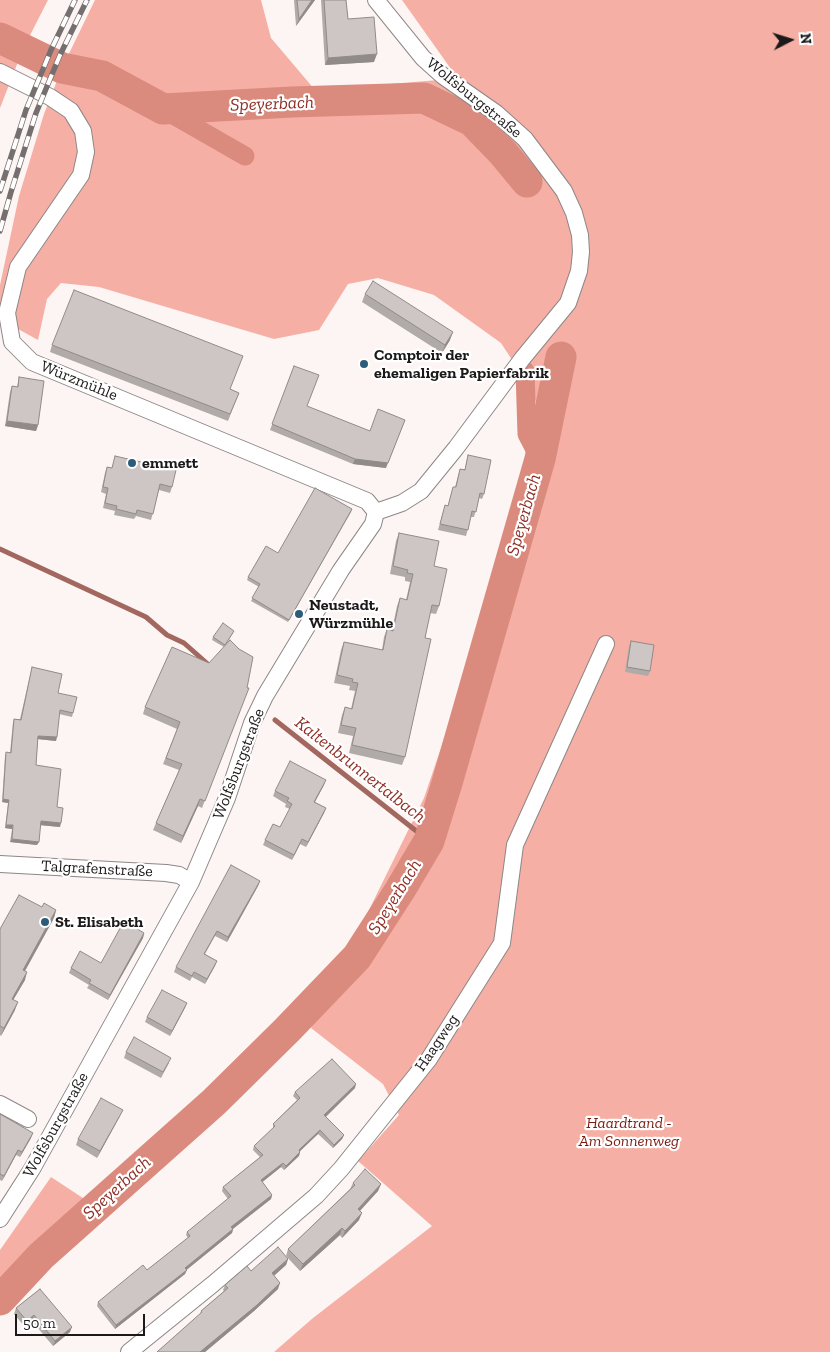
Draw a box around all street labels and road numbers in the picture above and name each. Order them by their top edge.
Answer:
street label: Wolfsburgstraße [422,54,526,142]
street label: Würzmühle [38,357,120,405]
street label: Wolfsburgstraße [209,706,269,822]
street label: Talgrafenstraße [41,856,153,882]
street label: Haagweg [411,1011,463,1075]
street label: Wolfsburgstraße [19,1069,93,1181]

